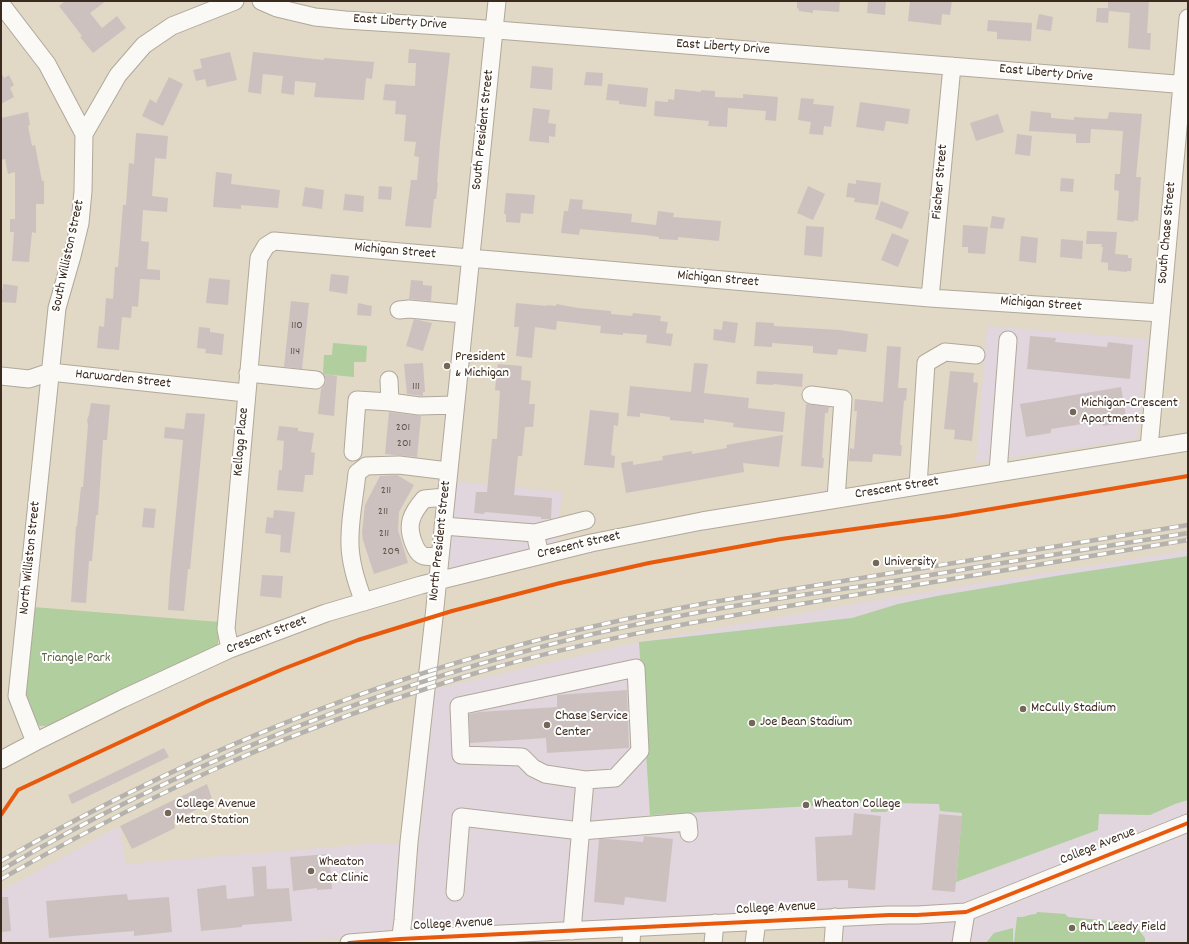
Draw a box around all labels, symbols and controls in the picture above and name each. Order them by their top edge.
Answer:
street label: East Liberty Drive [353,11,447,35]
street label: East Liberty Drive [676,36,770,60]
street label: East Liberty Drive [998,62,1094,86]
street label: South President Street [469,69,499,191]
street label: Fischer Street [929,144,953,220]
street label: South Chase Street [1155,181,1181,285]
street label: South Williston Street [49,198,89,314]
street label: Michigan Street [354,240,436,264]
street label: Michigan Street [677,268,759,292]
street label: Michigan Street [1000,294,1082,316]
house number: 110 [291,319,303,333]
house number: 114 [290,345,300,359]
place label: President & Michigan [455,350,509,382]
marker: President & Michigan [442,361,452,371]
street label: Harwarden Street [74,367,172,393]
house number: 111 [412,380,420,394]
place label: Michigan-Crescent Apartments [1081,396,1178,428]
street label: Kellogg Place [231,407,253,477]
marker: Michigan-Crescent Apartments [1068,407,1078,417]
house number: 201 [396,421,410,435]
house number: 201 [397,437,411,451]
street label: Crescent Street [854,474,940,504]
street label: North President Street [426,480,456,602]
house number: 211 [381,484,391,498]
street label: North Williston Street [17,500,45,616]
house number: 211 [378,505,388,519]
house number: 211 [379,527,389,541]
street label: Crescent Street [536,528,622,564]
house number: 209 [382,545,400,559]
place label: University [884,555,936,571]
marker: University [871,558,881,568]
street label: Crescent Street [224,613,310,659]
park label: Triangle Park [41,651,111,667]
place label: McCully Stadium [1031,701,1116,717]
marker: McCully Stadium [1018,704,1028,714]
place label: Chase Service Center [555,709,628,742]
place label: Joe Bean Stadium [760,715,852,731]
marker: Joe Bean Stadium [747,718,757,728]
marker: Chase Service Center [542,720,552,730]
place label: College Avenue Metra Station [176,797,256,830]
place label: Wheaton College [814,797,901,813]
marker: Wheaton College [801,800,811,810]
marker: College Avenue Metra Station [163,808,173,818]
street label: College Avenue [1058,824,1138,870]
place label: Wheaton Cat Clinic [319,855,368,888]
marker: Wheaton Cat Clinic [306,866,316,876]
street label: College Avenue [736,899,816,919]
street label: College Avenue [413,915,493,935]
place label: Ruth Leedy Field [1080,920,1166,936]
marker: Ruth Leedy Field [1067,923,1077,933]

